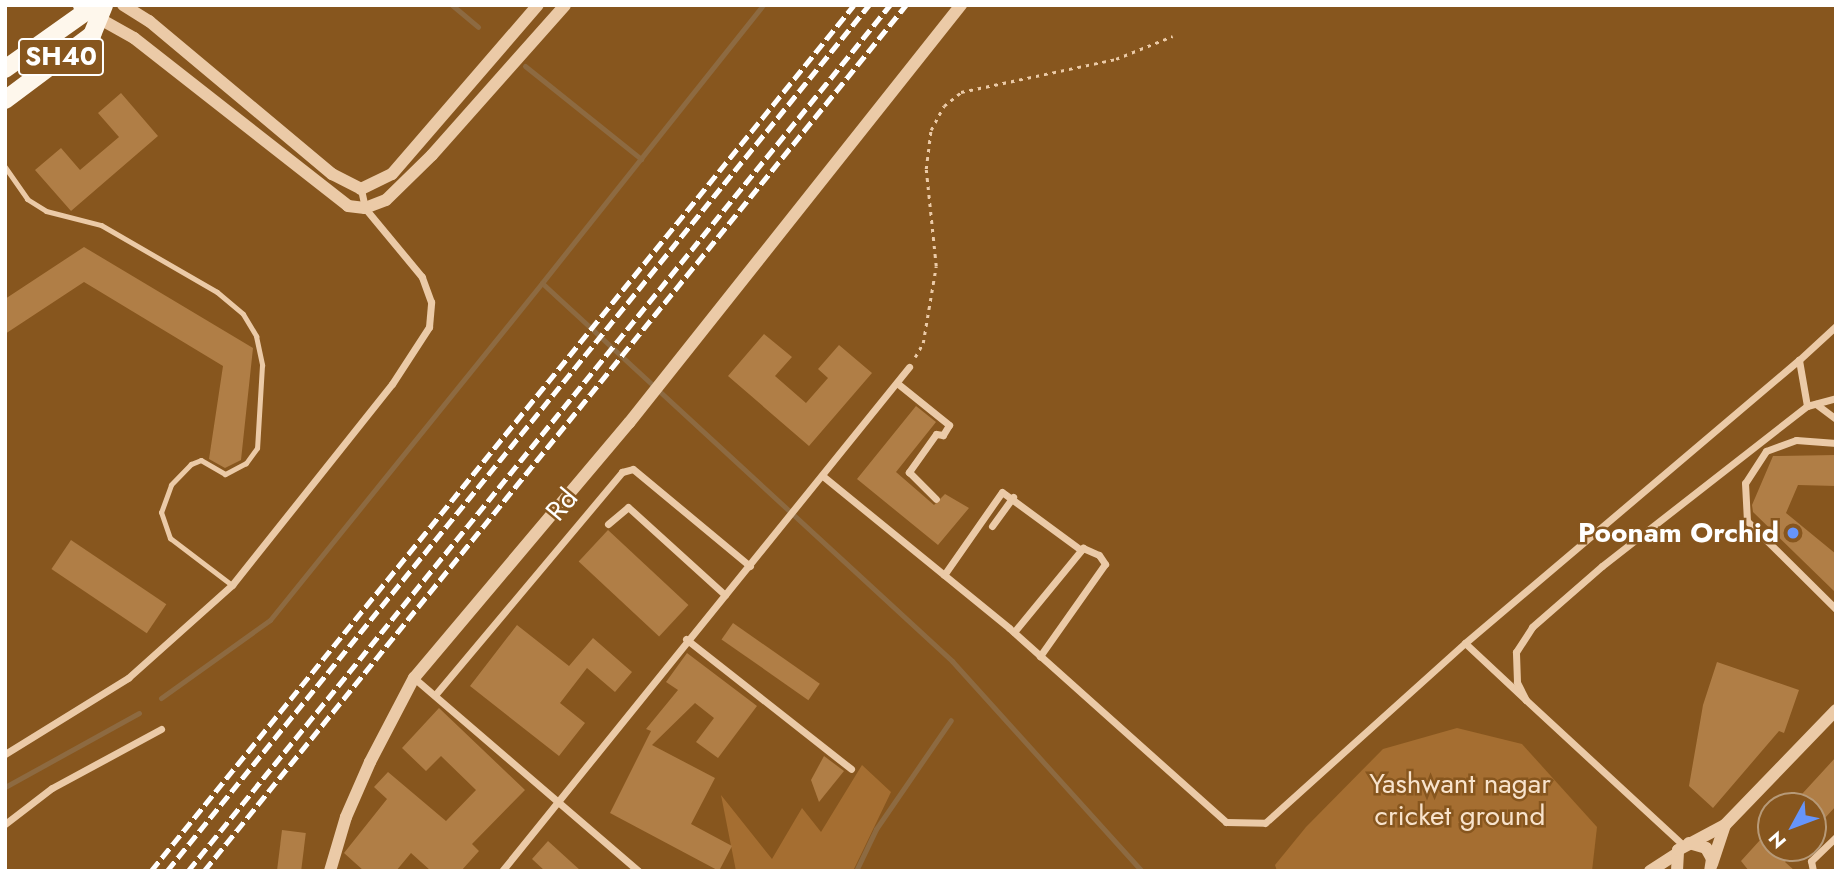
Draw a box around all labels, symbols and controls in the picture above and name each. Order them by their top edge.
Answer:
road number: SH40 [17,34,105,80]
street label: Rd [539,482,585,528]
place label: Poonam Orchid [1578,516,1779,550]
marker: Poonam Orchid [1785,525,1801,541]
park label: Yashwant nagar cricket ground [1369,767,1551,833]
north arrow [1757,792,1827,862]
text: N [1762,825,1792,854]

